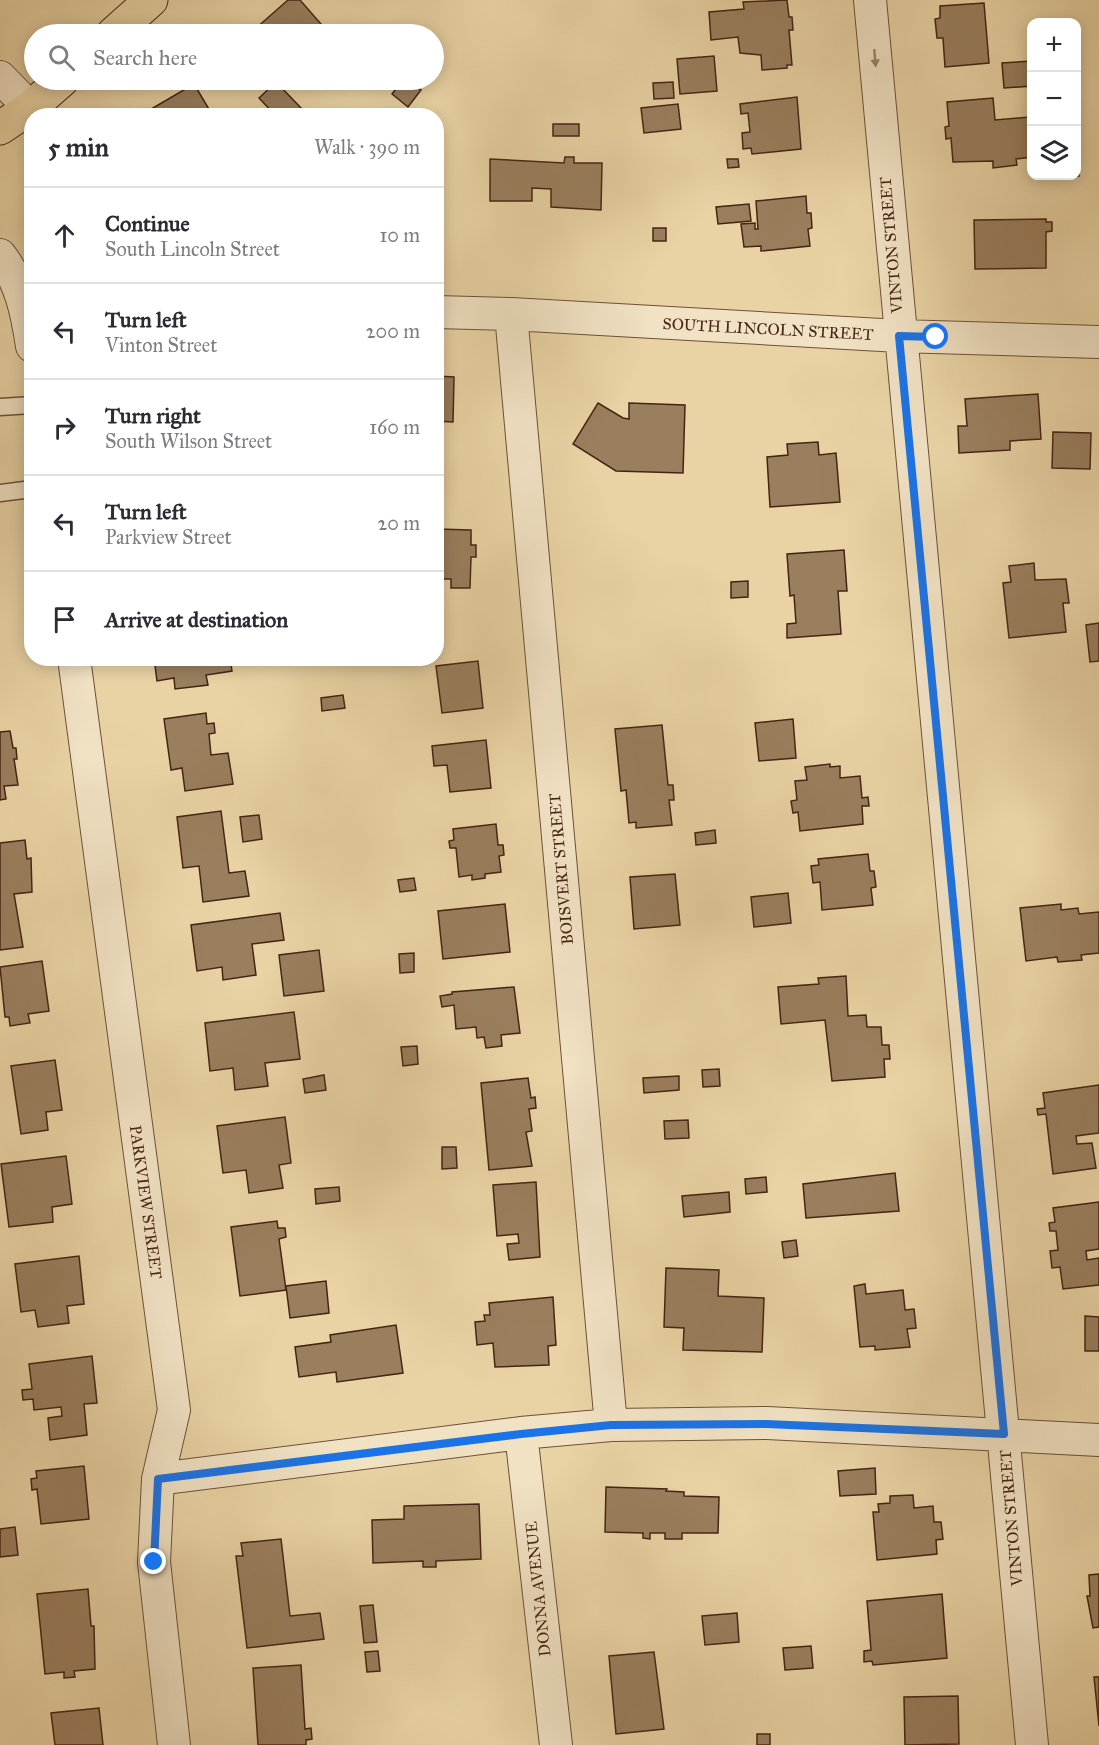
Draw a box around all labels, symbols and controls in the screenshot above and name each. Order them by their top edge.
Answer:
map controls [1027,18,1081,180]
button: + [1027,18,1081,72]
search box [24,24,444,90]
icon: search [45,41,78,74]
text: Search here [93,44,197,71]
one-way arrow [870,49,880,68]
button: − [1027,72,1081,126]
button: layers [1027,126,1081,180]
text: 5 min [48,131,109,163]
text: Walk · 390 m [314,135,420,159]
street label: VINTON STREET [876,176,907,315]
text: Continue [105,210,190,237]
icon: ahead [48,219,81,252]
text: 10 m [379,223,420,247]
text: South Lincoln Street [105,237,280,261]
text: Turn left [105,306,187,333]
street label: SOUTH LINCOLN STREET [662,314,874,344]
icon: left [48,315,81,348]
text: 200 m [366,319,420,343]
route start [922,323,948,349]
text: Vinton Street [105,333,217,357]
text: Turn right [105,402,201,429]
icon: right [48,411,81,444]
text: 160 m [369,415,420,439]
text: South Wilson Street [105,429,272,453]
text: Turn left [105,498,187,525]
icon: left [48,507,81,540]
text: 20 m [377,511,420,535]
text: Parkview Street [105,525,232,549]
icon: arrive [48,603,81,636]
text: Arrive at destination [105,606,288,633]
street label: BOISVERT STREET [545,792,577,946]
street label: PARKVIEW STREET [126,1124,166,1280]
street label: VINTON STREET [996,1449,1027,1588]
street label: DONNA AVENUE [521,1521,555,1657]
route end [140,1548,166,1574]

